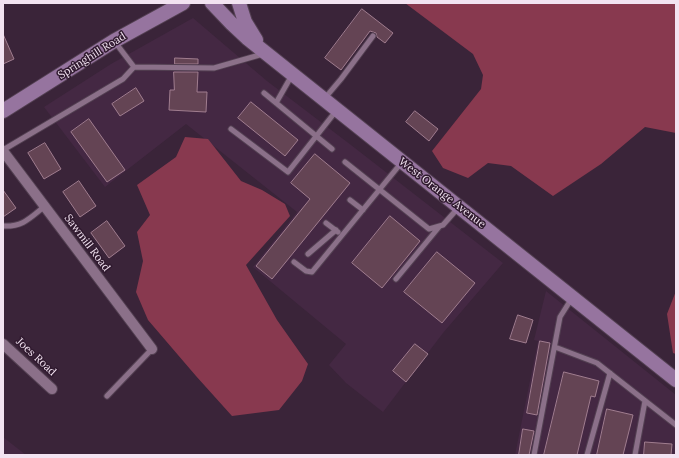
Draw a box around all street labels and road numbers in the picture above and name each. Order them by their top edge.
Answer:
street label: Springhill Road [56,30,128,82]
street label: West Orange Avenue [396,155,488,231]
street label: Sawmill Road [61,212,113,274]
street label: Joes Road [13,335,59,379]

